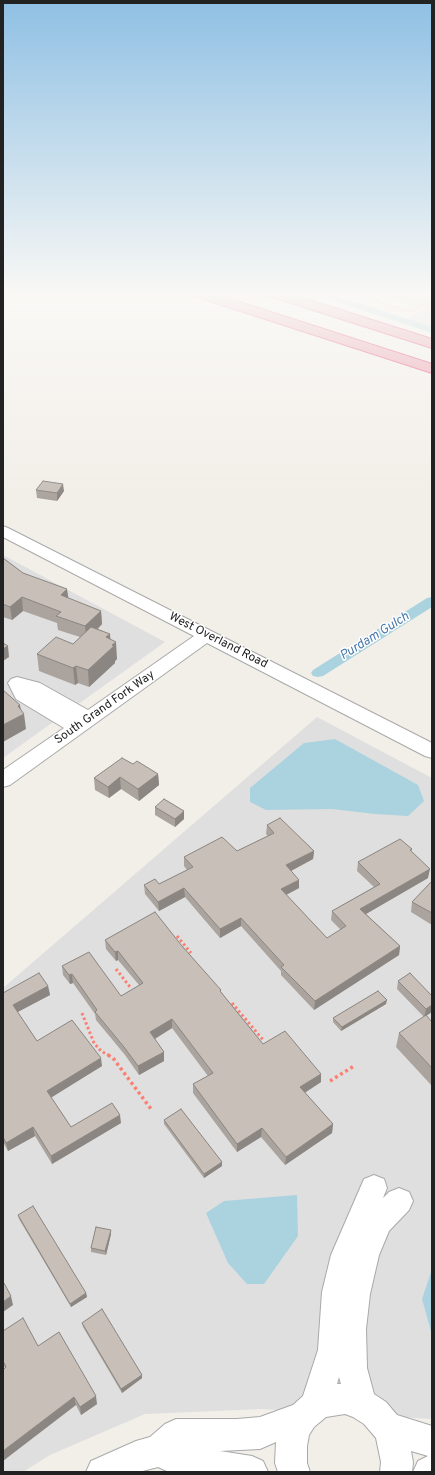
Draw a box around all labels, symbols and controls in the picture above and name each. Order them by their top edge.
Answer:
water label: Purdam Gulch [337,609,413,665]
street label: West Overland Road [166,610,270,672]
street label: South Grand Fork Way [52,668,158,748]

